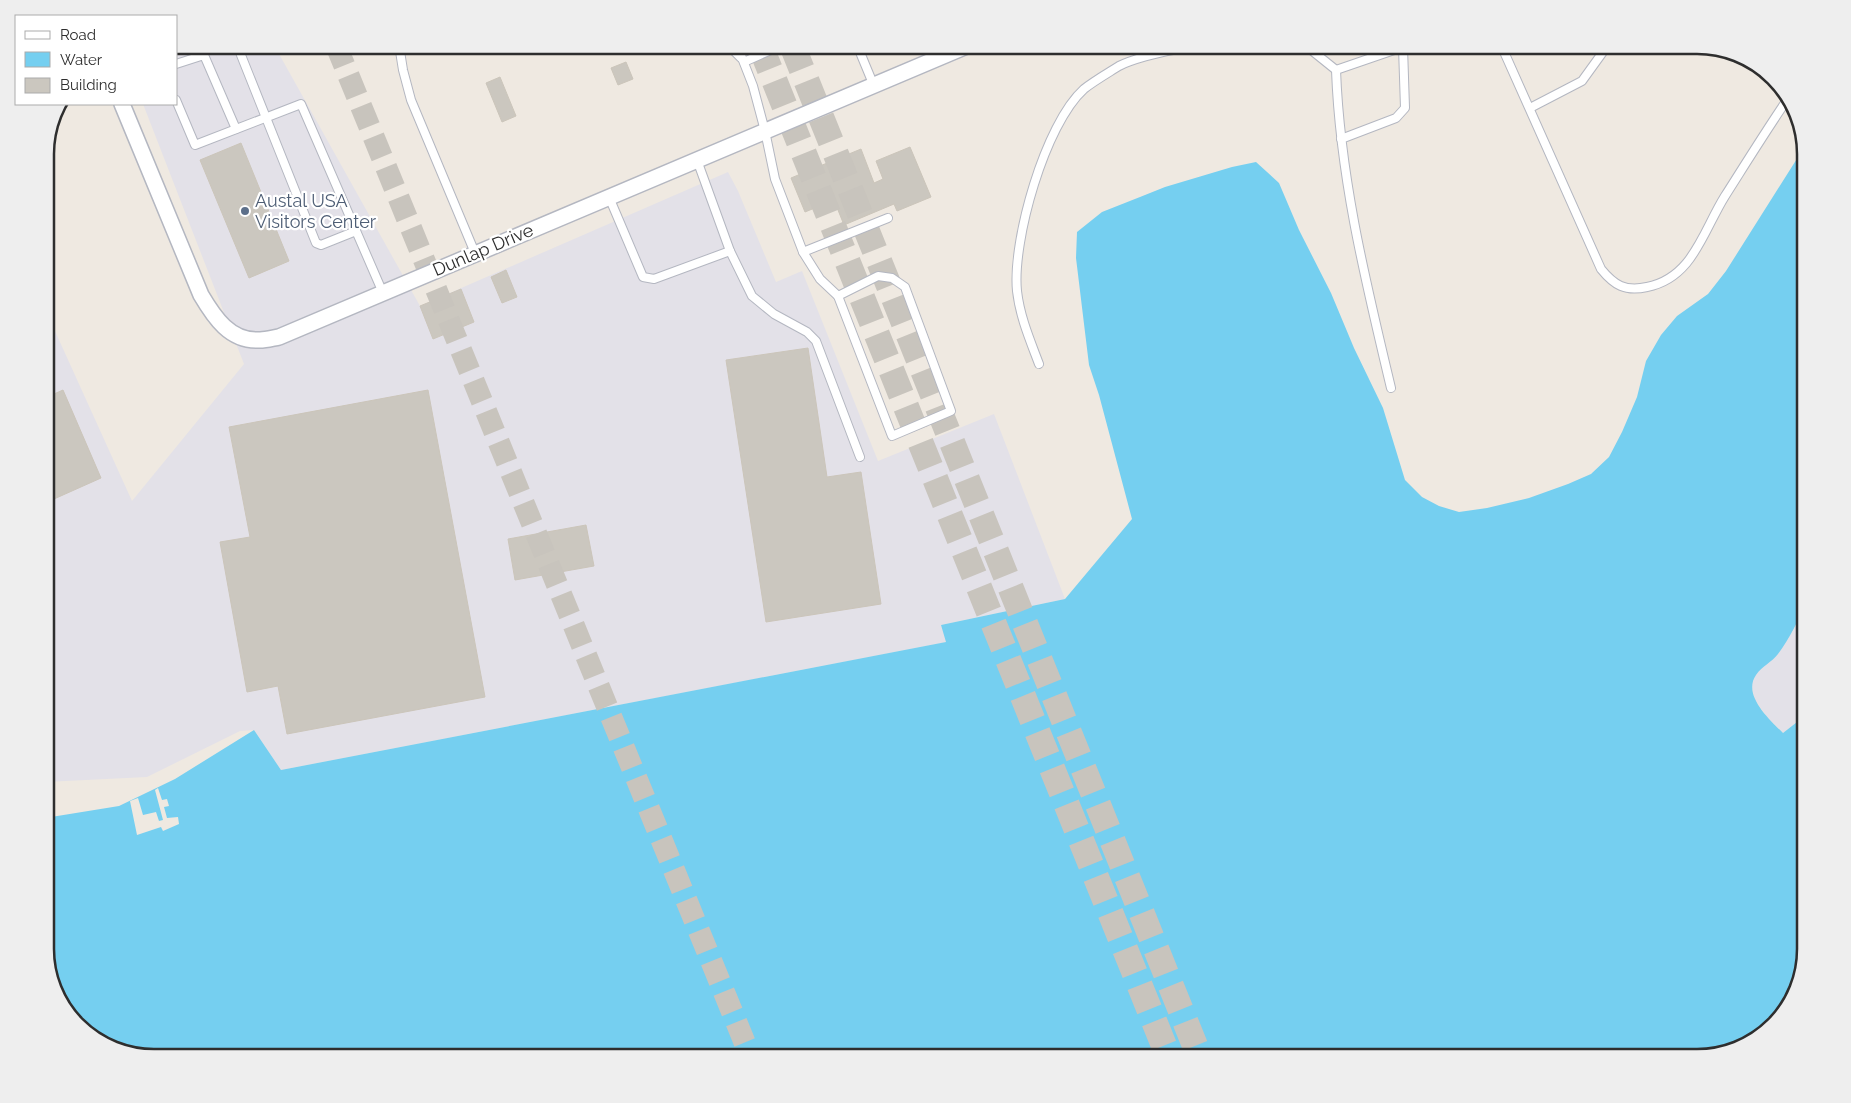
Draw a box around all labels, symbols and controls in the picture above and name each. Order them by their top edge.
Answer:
legend [15,15,178,105]
text: Road [60,26,96,44]
text: Water [60,51,103,69]
text: Building [60,76,117,94]
place label: Austal USA Visitors Center [255,190,377,232]
marker: Austal USA Visitors Center [239,205,251,217]
street label: Dunlap Drive [429,219,537,280]

